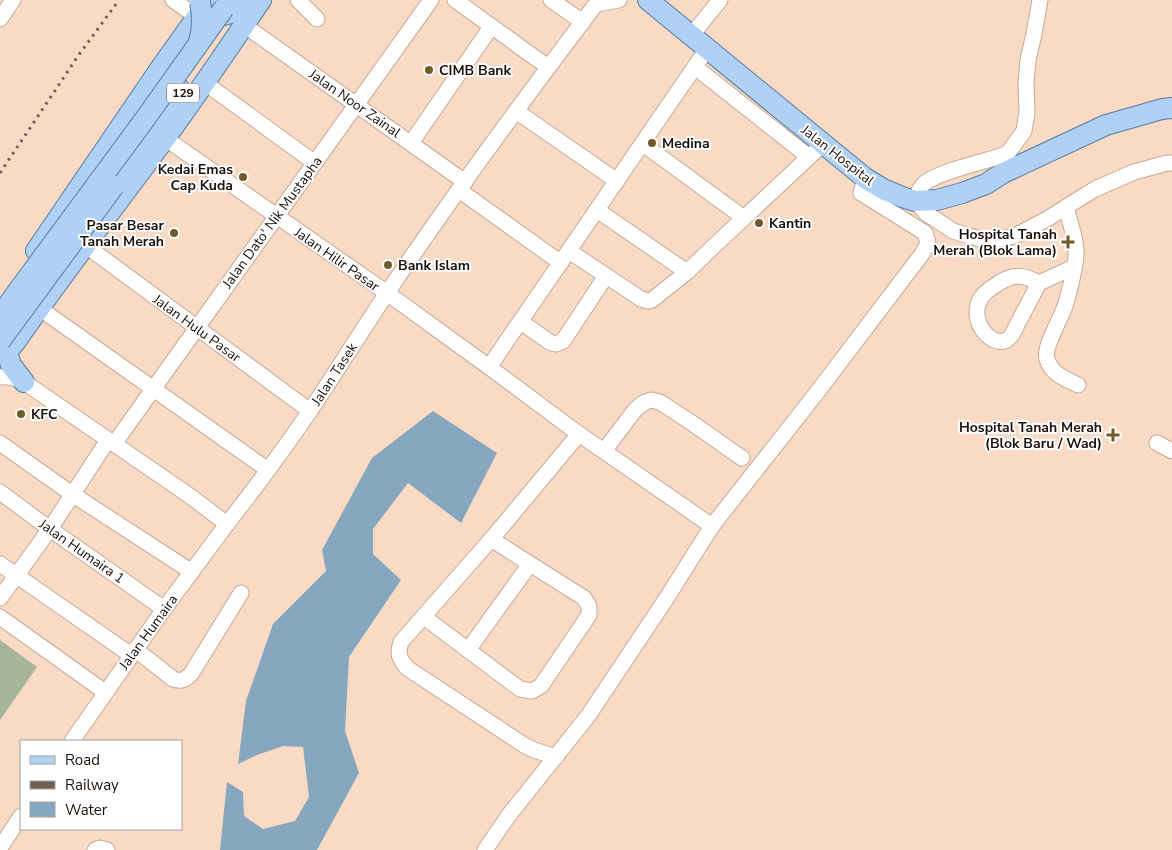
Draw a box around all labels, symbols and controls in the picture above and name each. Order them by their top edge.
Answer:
place label: CIMB Bank [439,61,511,80]
street label: Jalan Noor Zainal [304,64,405,143]
marker: CIMB Bank [423,64,435,76]
road number: 129 [167,84,199,102]
street label: Jalan Hospital [796,120,879,191]
place label: Medina [662,134,710,153]
marker: Medina [646,137,658,149]
street label: Jalan Dato' Nik Mustapha [217,153,327,293]
place label: Kedai Emas Cap Kuda [158,160,233,195]
marker: Kedai Emas Cap Kuda [237,171,249,183]
place label: Kantin [769,214,811,233]
place label: Pasar Besar Tanah Merah [80,216,165,251]
marker: Kantin [753,217,765,229]
street label: Jalan Hilir Pasar [289,222,383,296]
place label: Hospital Tanah Merah (Blok Lama) [933,225,1057,260]
marker: Pasar Besar Tanah Merah [168,227,180,239]
marker: Hospital Tanah Merah (Blok Lama) [1061,235,1075,249]
place label: Bank Islam [398,256,470,275]
marker: Bank Islam [382,259,394,271]
street label: Jalan Hulu Pasar [148,289,244,367]
street label: Jalan Tasek [307,338,362,410]
place label: KFC [31,405,58,424]
marker: KFC [15,408,27,420]
place label: Hospital Tanah Merah (Blok Baru / Wad) [959,418,1102,453]
marker: Hospital Tanah Merah (Blok Baru / Wad) [1106,428,1120,442]
street label: Jalan Humaira 1 [34,514,128,588]
street label: Jalan Humaira [114,591,182,675]
legend [20,740,182,830]
text: Road [65,750,100,770]
text: Railway [65,775,119,795]
text: Water [65,800,108,820]

